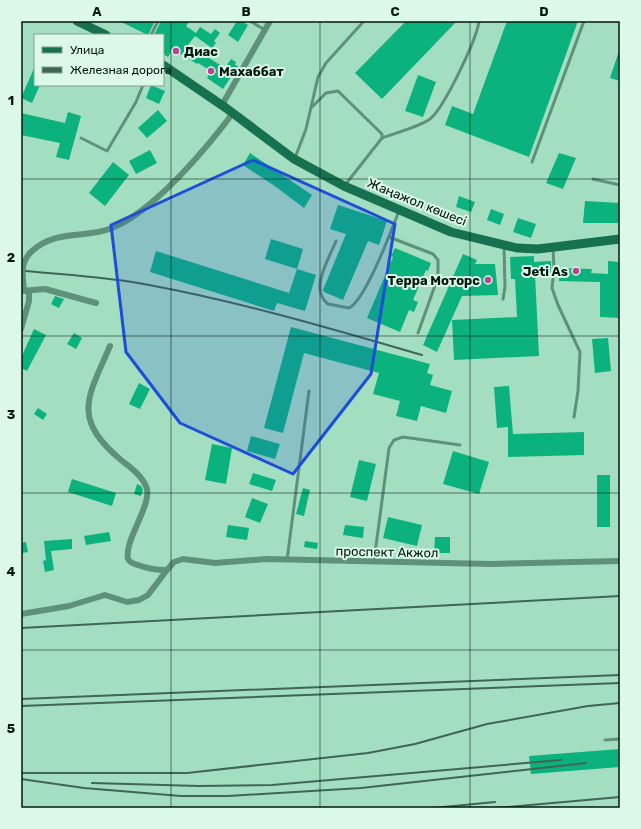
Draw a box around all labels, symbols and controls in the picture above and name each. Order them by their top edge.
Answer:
text: A [92,4,102,19]
text: B [241,4,251,19]
text: C [390,4,400,19]
text: D [539,4,549,19]
legend [34,34,164,86]
text: Улица [70,43,104,57]
place label: Диас [184,44,218,59]
marker: Диас [171,46,181,56]
text: Железная дорога [70,63,172,77]
place label: Махаббат [219,64,284,79]
marker: Махаббат [206,66,216,76]
text: 1 [8,93,14,108]
street label: Жаңажол көшесі [365,175,469,229]
text: 2 [7,250,15,265]
place label: Jeti As [523,264,568,279]
marker: Jeti As [571,266,581,276]
place label: Терра Моторс [388,273,480,288]
marker: Терра Моторс [483,275,493,285]
text: 3 [7,407,16,422]
street label: проспект Акжол [335,544,439,560]
text: 4 [7,564,16,579]
text: 5 [7,721,15,736]

